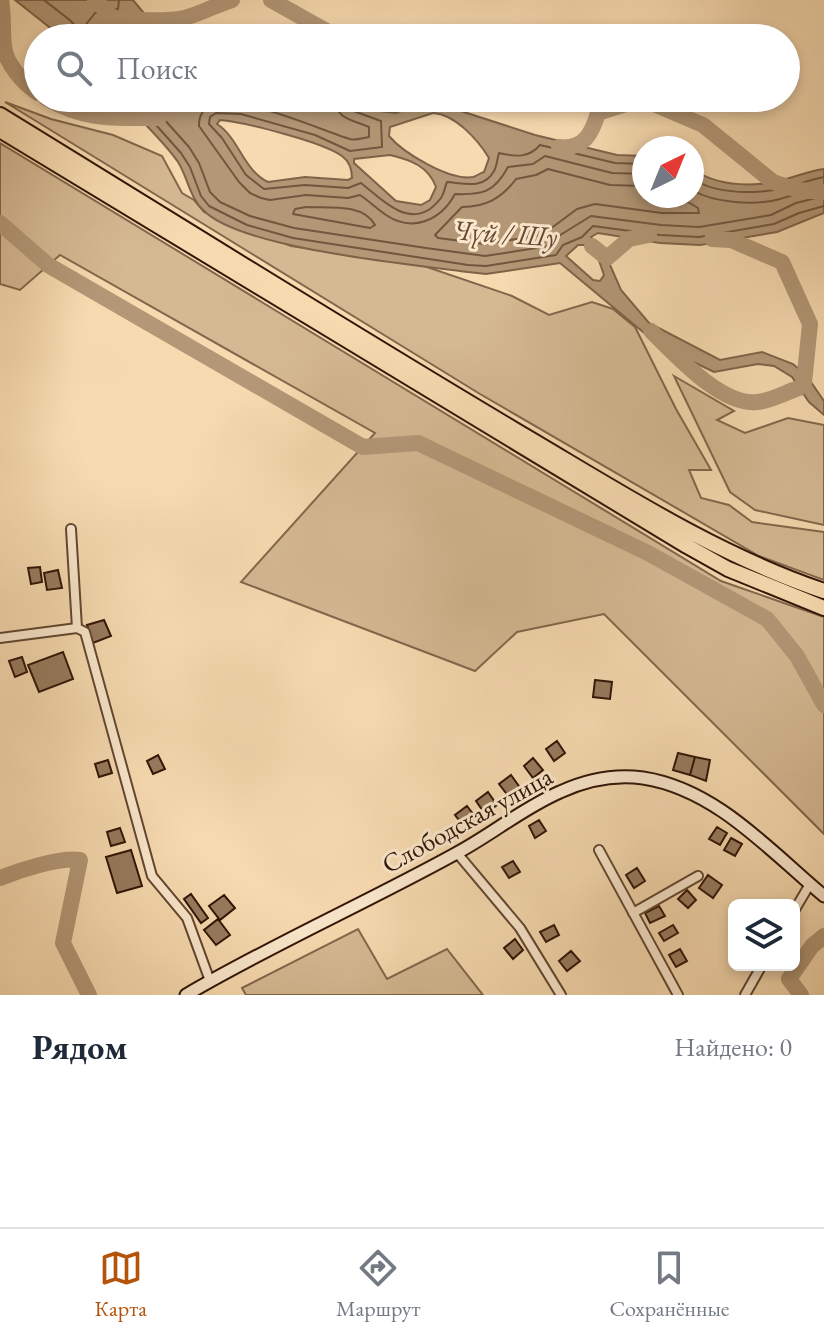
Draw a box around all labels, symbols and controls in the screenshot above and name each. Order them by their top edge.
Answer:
search box [24,24,800,112]
icon: search [52,46,96,90]
text: Поиск [116,49,198,88]
north arrow [632,136,704,208]
water label: Чүй / Шу [451,211,559,255]
street label: Слободская улица [376,759,559,881]
map controls [728,899,800,971]
button: layers [728,899,800,971]
text: Рядом [32,1025,127,1069]
text: Найдено: 0 [674,1030,792,1064]
tab: Карта [95,1246,147,1323]
tab: Маршрут [336,1246,420,1323]
tab: Сохранённые [609,1246,729,1323]

